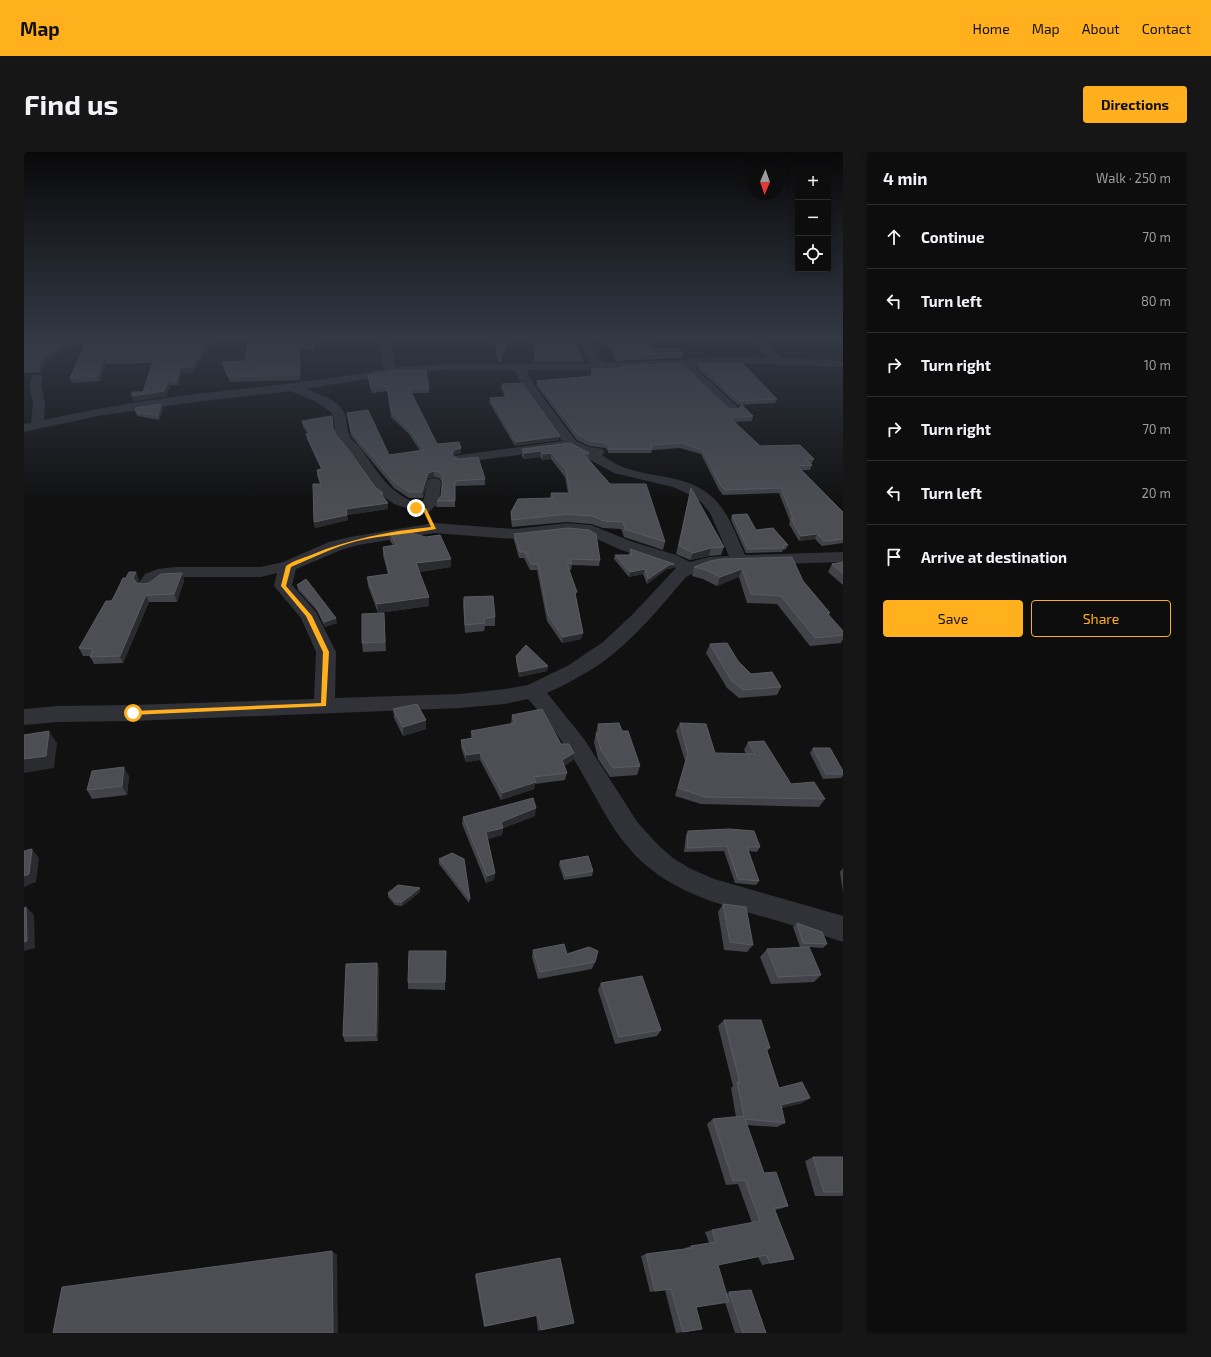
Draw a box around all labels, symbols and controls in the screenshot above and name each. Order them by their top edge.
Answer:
text: Map [20,17,60,40]
text: Home [973,20,1010,37]
text: Map [1032,20,1060,37]
text: About [1082,20,1120,37]
text: Contact [1142,20,1191,37]
button: Directions [1083,86,1187,123]
text: Find us [24,87,118,121]
north arrow [747,164,783,200]
map controls [795,164,831,272]
button: + [795,164,831,200]
text: 4 min [883,168,927,188]
text: Walk · 250 m [1096,170,1171,186]
button: − [795,200,831,236]
icon: ahead [883,226,905,248]
text: Continue [921,228,984,246]
text: 70 m [1142,229,1171,245]
button: locate [795,236,831,272]
icon: left [883,290,905,312]
text: Turn left [921,292,982,310]
text: 80 m [1141,293,1171,309]
icon: right [883,354,905,376]
text: Turn right [921,356,991,374]
text: 10 m [1144,357,1171,373]
icon: right [883,418,905,440]
text: Turn right [921,420,991,438]
text: 70 m [1142,421,1171,437]
icon: left [883,482,905,504]
text: Turn left [921,484,982,502]
text: 20 m [1142,485,1171,501]
route end [407,499,425,517]
icon: arrive [883,546,905,568]
text: Arrive at destination [921,548,1067,566]
button: Save [883,600,1023,637]
button: Share [1031,600,1171,637]
route start [124,704,142,722]

